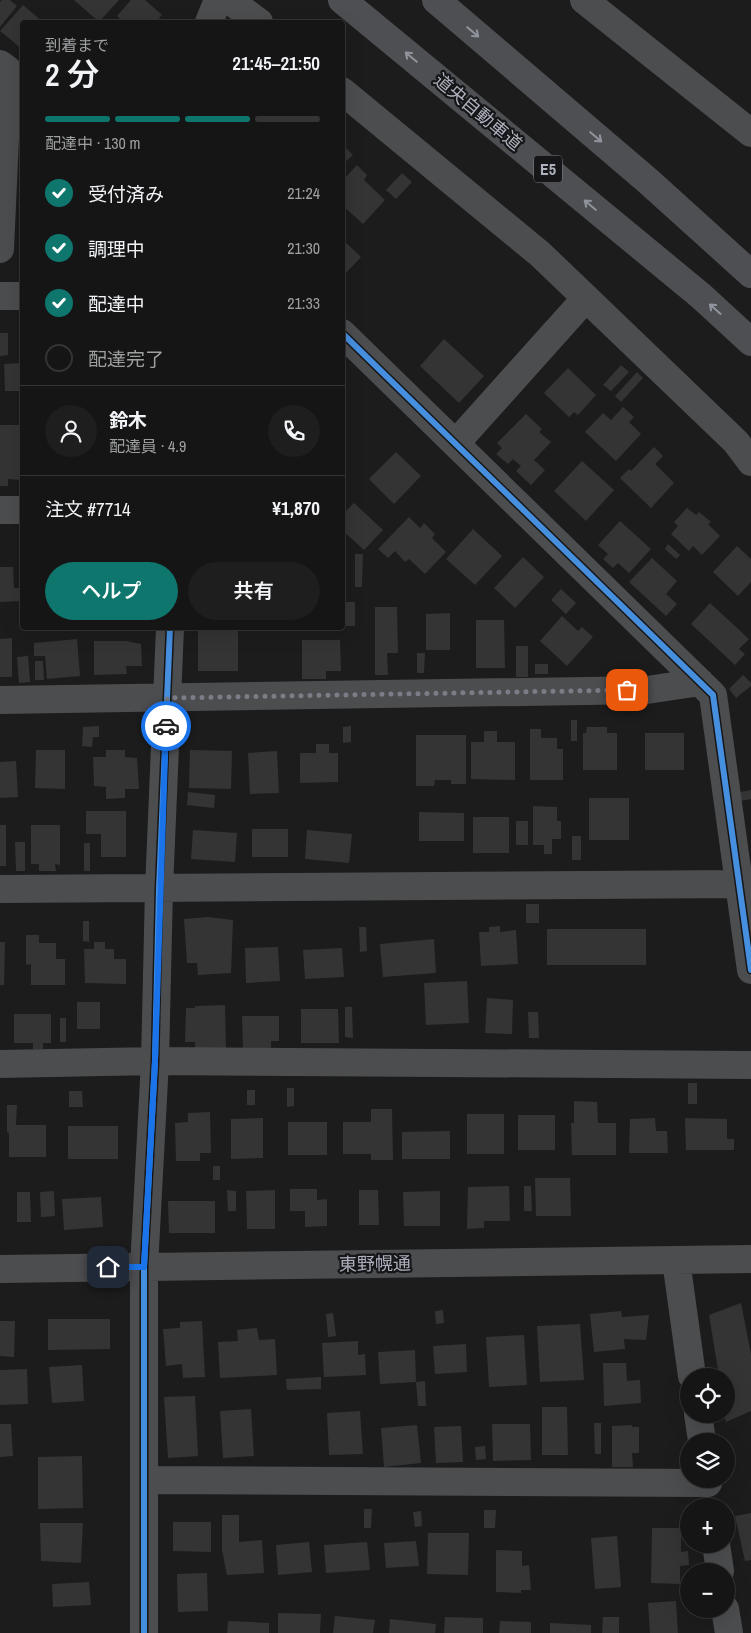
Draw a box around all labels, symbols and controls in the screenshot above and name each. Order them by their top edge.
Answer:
one-way arrow [466,26,479,37]
text: 到着まで [45,34,109,56]
text: 21:45–21:50 [232,50,320,76]
one-way arrow [405,51,418,62]
text: 2 分 [45,53,99,96]
street label: 道央自動車道 [429,67,528,156]
one-way arrow [590,131,603,143]
text: 配達中 · 130 m [45,132,140,154]
road number: E5 [534,156,562,182]
icon: check [45,179,73,207]
text: 受付済み [88,181,164,207]
text: 21:24 [287,182,320,204]
one-way arrow [584,199,597,210]
icon: check [45,234,73,262]
text: 調理中 [88,236,145,262]
text: 21:30 [287,237,320,259]
icon: check [45,289,73,317]
text: 配達中 [88,291,145,317]
text: 21:33 [287,292,320,314]
one-way arrow [709,303,722,315]
text: 配達完了 [88,346,164,372]
button: person [45,405,97,457]
button: phone [268,405,320,457]
text: 鈴木 [109,407,147,433]
text: 配達員 · 4.9 [109,435,186,457]
text: ¥1,870 [272,495,320,521]
text: 注文 #7714 [45,496,131,522]
button: ヘルプ [45,562,178,620]
button: 共有 [188,562,320,620]
pin [606,669,648,711]
icon: bag [613,676,641,704]
courier [141,701,191,751]
icon: car [152,712,180,740]
pin [87,1246,129,1288]
street label: 東野幌通 [339,1250,411,1277]
icon: home [94,1253,122,1281]
map controls [680,1368,735,1618]
button: locate [680,1368,735,1423]
button: layers [680,1433,735,1488]
button: + [680,1498,735,1553]
button: − [680,1563,735,1618]

